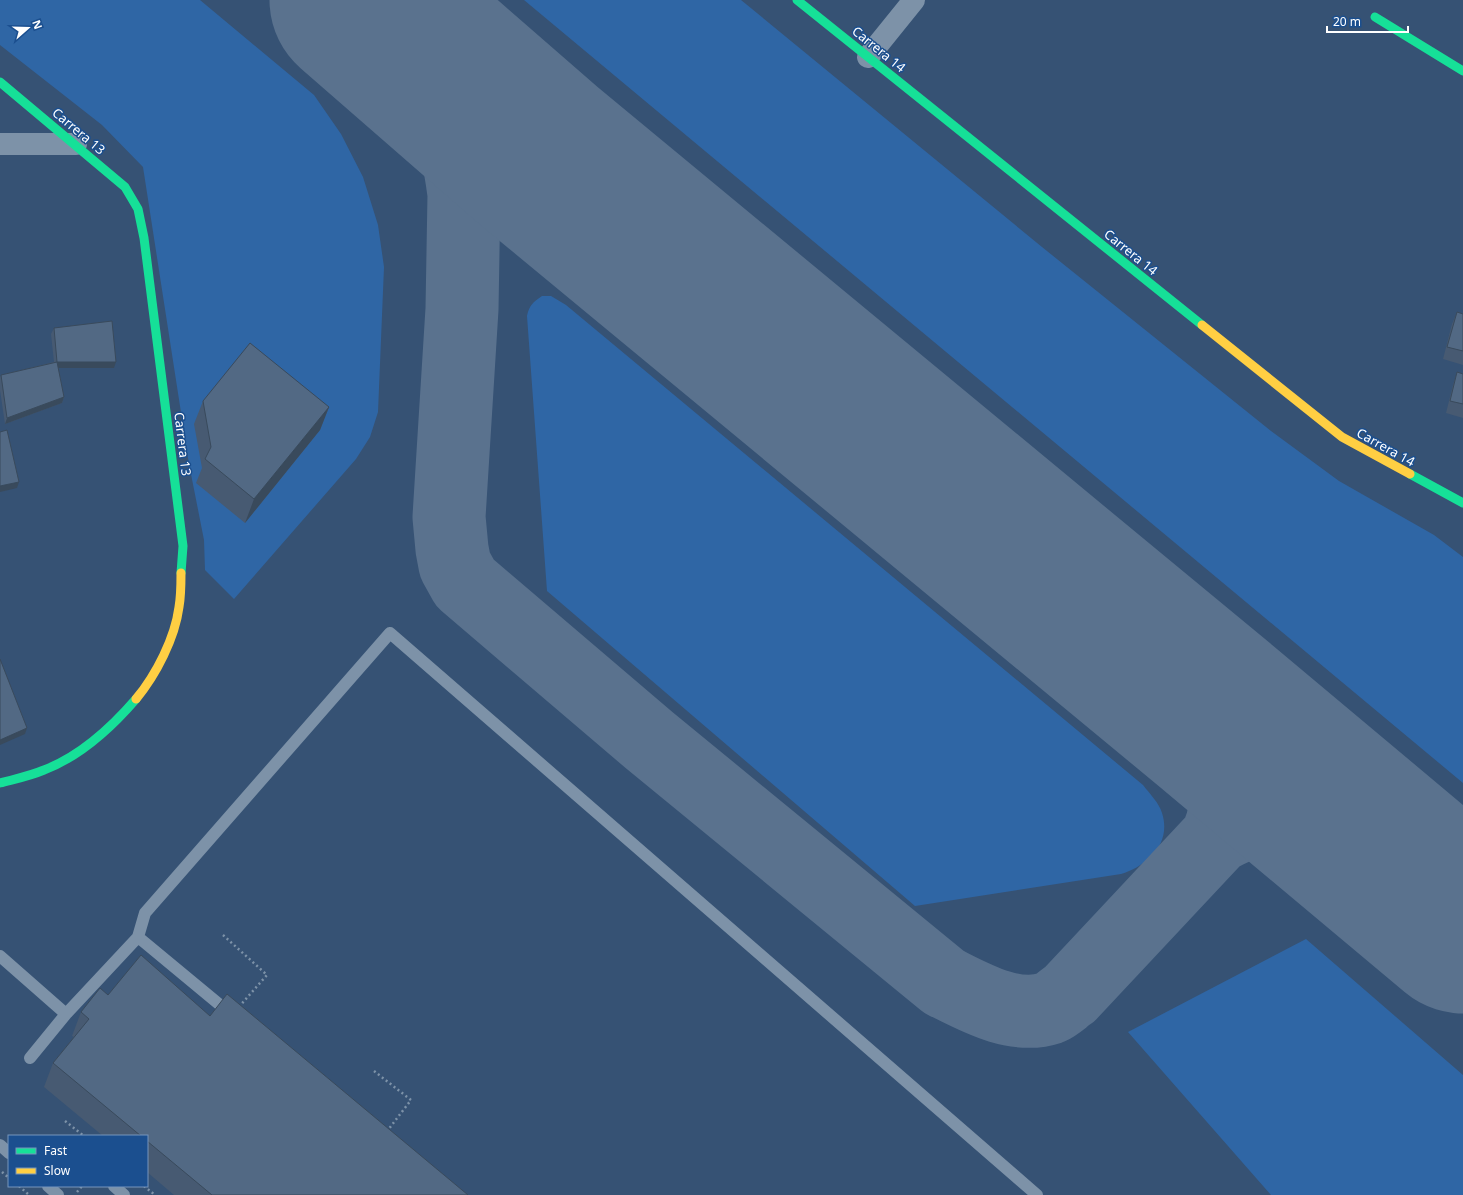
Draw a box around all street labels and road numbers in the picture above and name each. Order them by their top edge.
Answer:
street label: Carrera 14 [848,22,910,76]
street label: Carrera 13 [49,104,109,158]
street label: Carrera 14 [1100,225,1162,279]
street label: Carrera 13 [170,411,196,477]
street label: Carrera 14 [1354,424,1419,471]

